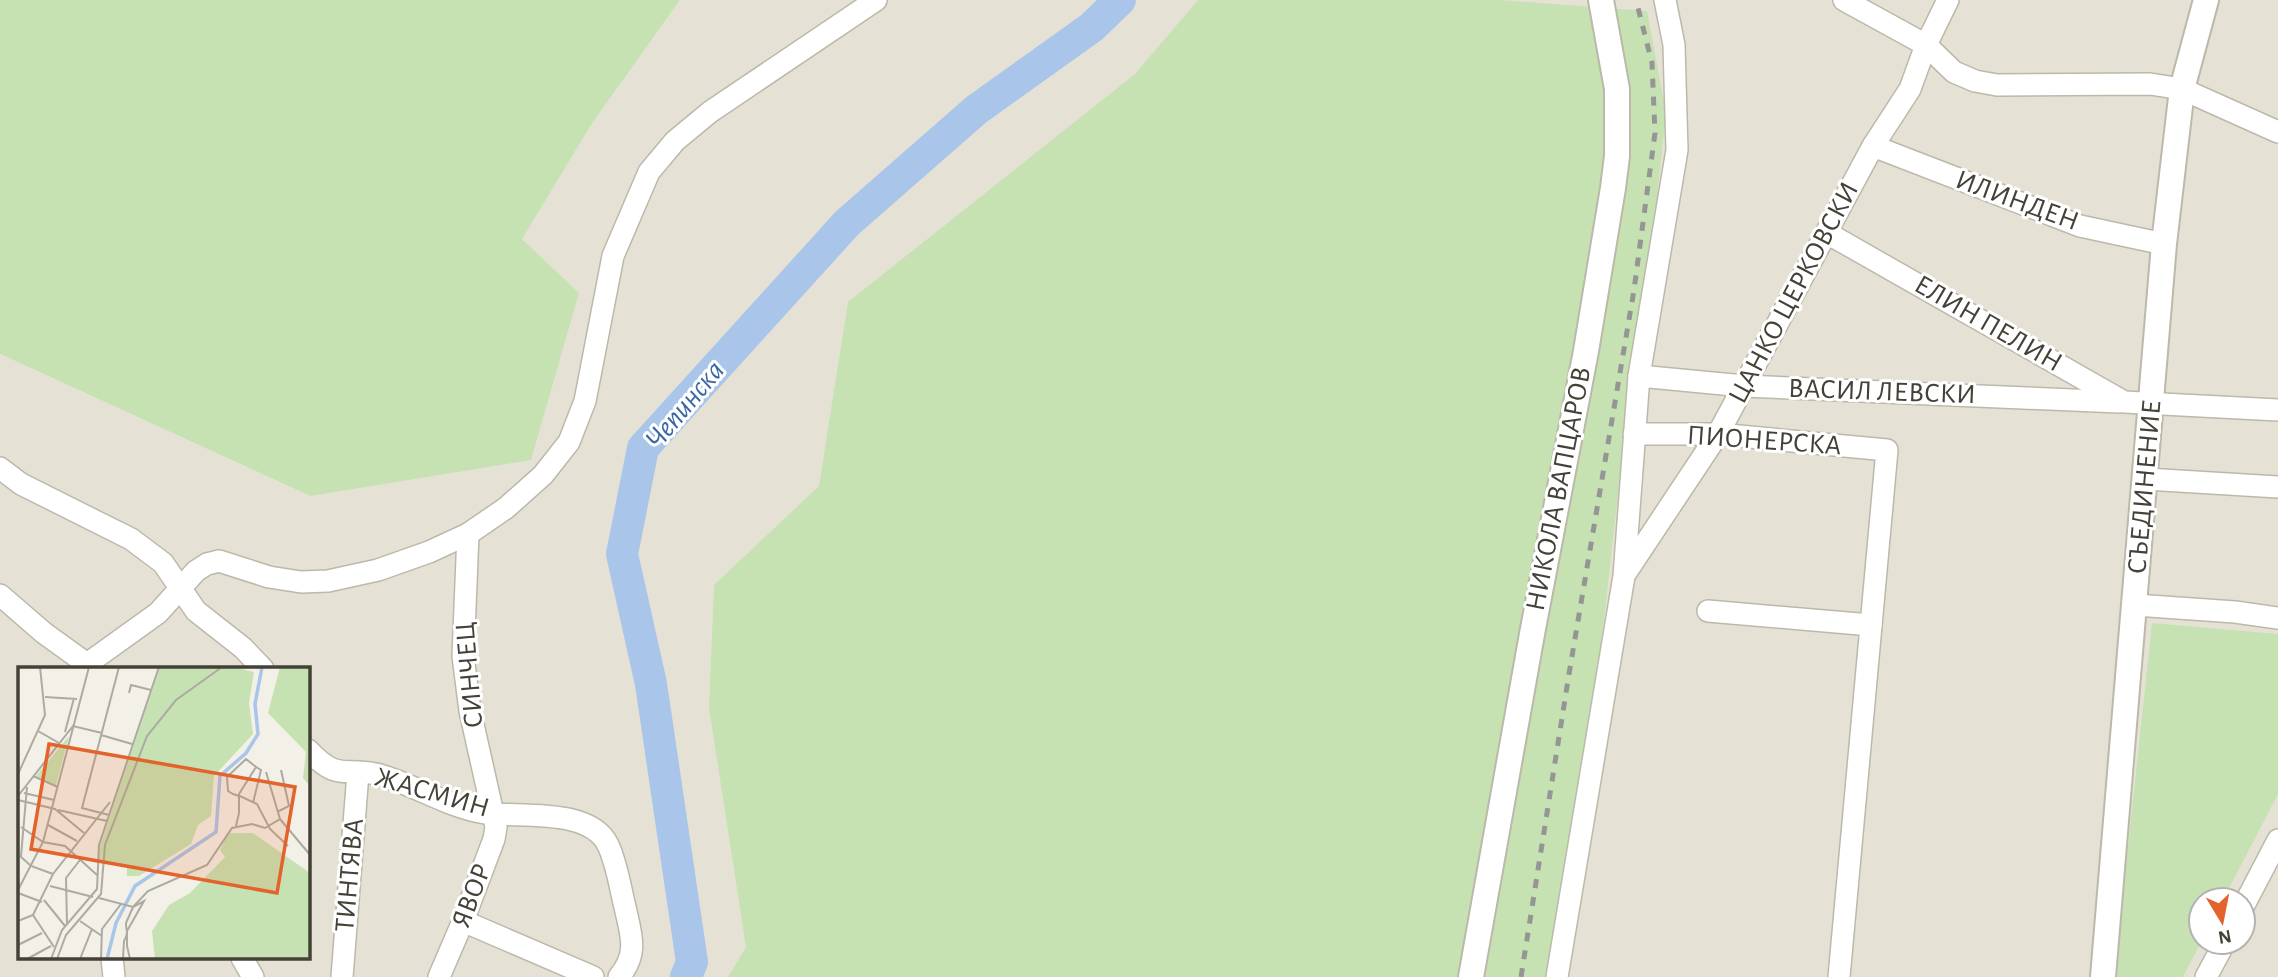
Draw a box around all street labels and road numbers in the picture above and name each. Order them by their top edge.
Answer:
street label: ИЛИНДЕН [1952,166,2082,236]
street label: ЦАНКО ЦЕРКОВСКИ [1724,178,1864,408]
street label: ЕЛИН ПЕЛИН [1909,271,2067,377]
street label: НИКОЛА ВАПЦАРОВ [1522,365,1596,613]
street label: ВАСИЛ ЛЕВСКИ [1788,375,1976,409]
street label: СЪЕДИНЕНИЕ [2123,399,2167,575]
street label: ПИОНЕРСКА [1686,422,1842,460]
street label: СИНЧЕЦ [451,621,489,729]
street label: ЖАСМИН [372,763,492,823]
street label: ТИНТЯВА [331,817,369,933]
street label: ЯВОР [447,860,497,932]

